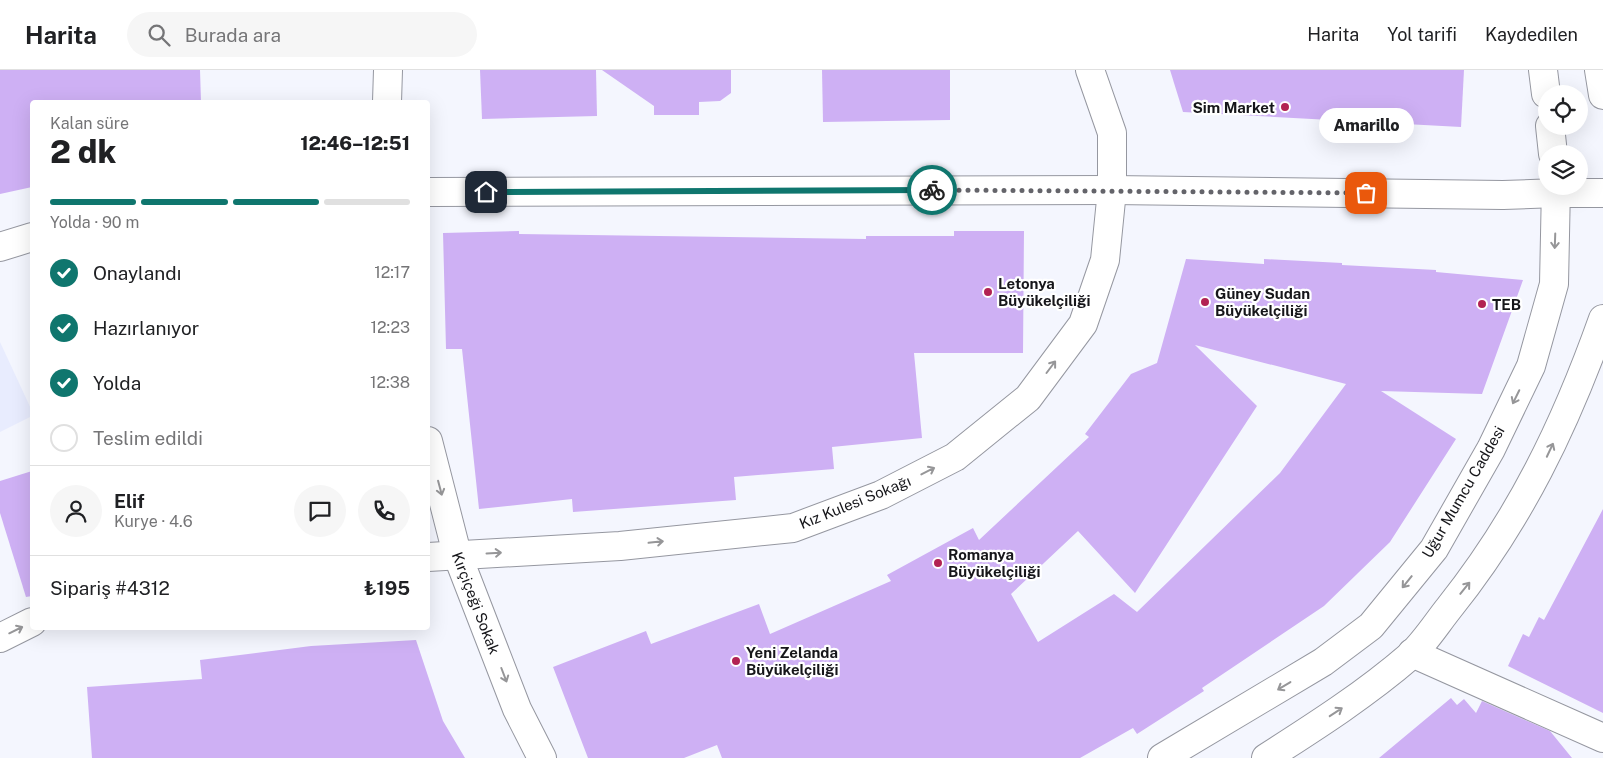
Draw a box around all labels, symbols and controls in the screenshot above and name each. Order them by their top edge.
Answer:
search box [127,12,477,57]
text: Harita [25,21,97,49]
icon: search [145,21,173,49]
text: Burada ara [185,24,281,46]
text: Harita [1307,24,1359,45]
text: Yol tarifi [1387,24,1457,45]
text: Kaydedilen [1485,24,1578,45]
map controls [1538,85,1588,195]
button: locate [1538,85,1588,135]
place label: Sim Market [1192,99,1275,116]
marker: Sim Market [1279,101,1291,113]
callout: Amarillo [1318,108,1414,143]
text: Kalan süre [50,114,129,133]
text: Amarillo [1334,116,1399,135]
text: 12:46–12:51 [300,132,410,154]
text: 2 dk [50,133,116,170]
button: layers [1538,145,1588,195]
courier [907,165,957,215]
pin [465,171,507,213]
pin [1345,172,1387,214]
icon: bike [918,176,946,204]
icon: home [472,178,500,206]
icon: bag [1352,179,1380,207]
text: Yolda · 90 m [50,213,139,232]
one-way arrow [1550,233,1560,249]
icon: check [50,259,78,287]
text: Onaylandı [93,262,181,284]
text: 12:17 [374,263,410,282]
place label: Letonya Büyükelçiliği [998,275,1090,309]
place label: Güney Sudan Büyükelçiliği [1215,285,1310,319]
marker: Letonya Büyükelçiliği [982,286,994,298]
marker: Güney Sudan Büyükelçiliği [1199,296,1211,308]
place label: TEB [1492,296,1521,313]
marker: TEB [1476,298,1488,310]
icon: check [50,314,78,342]
text: Hazırlanıyor [93,317,199,339]
text: 12:23 [370,318,410,337]
one-way arrow [1046,360,1056,374]
icon: check [50,369,78,397]
text: Yolda [93,372,141,394]
text: 12:38 [370,373,410,392]
one-way arrow [1511,390,1521,405]
street label: Uğur Mumcu Caddesi [1418,423,1508,561]
text: Teslim edildi [93,427,203,449]
one-way arrow [1545,443,1555,458]
one-way arrow [920,466,935,475]
street label: Kız Kulesi Sokağı [797,472,913,532]
one-way arrow [436,480,445,496]
button: person [50,485,102,537]
button: chat [294,485,346,537]
button: phone [358,485,410,537]
text: Elif [114,490,145,512]
text: Kurye · 4.6 [114,512,193,531]
one-way arrow [647,538,663,547]
place label: Romanya Büyükelçiliği [948,546,1040,580]
one-way arrow [485,548,501,557]
street label: Kırçiçeği Sokak [449,549,503,657]
marker: Romanya Büyükelçiliği [932,557,944,569]
one-way arrow [1401,575,1412,588]
text: Sipariş #4312 [50,577,170,599]
text: ₺195 [364,577,410,599]
one-way arrow [1459,582,1470,595]
one-way arrow [8,624,23,634]
place label: Yeni Zelanda Büyükelçiliği [746,644,838,678]
marker: Yeni Zelanda Büyükelçiliği [730,655,742,667]
one-way arrow [499,667,509,682]
one-way arrow [1278,681,1292,691]
one-way arrow [1329,707,1343,717]

